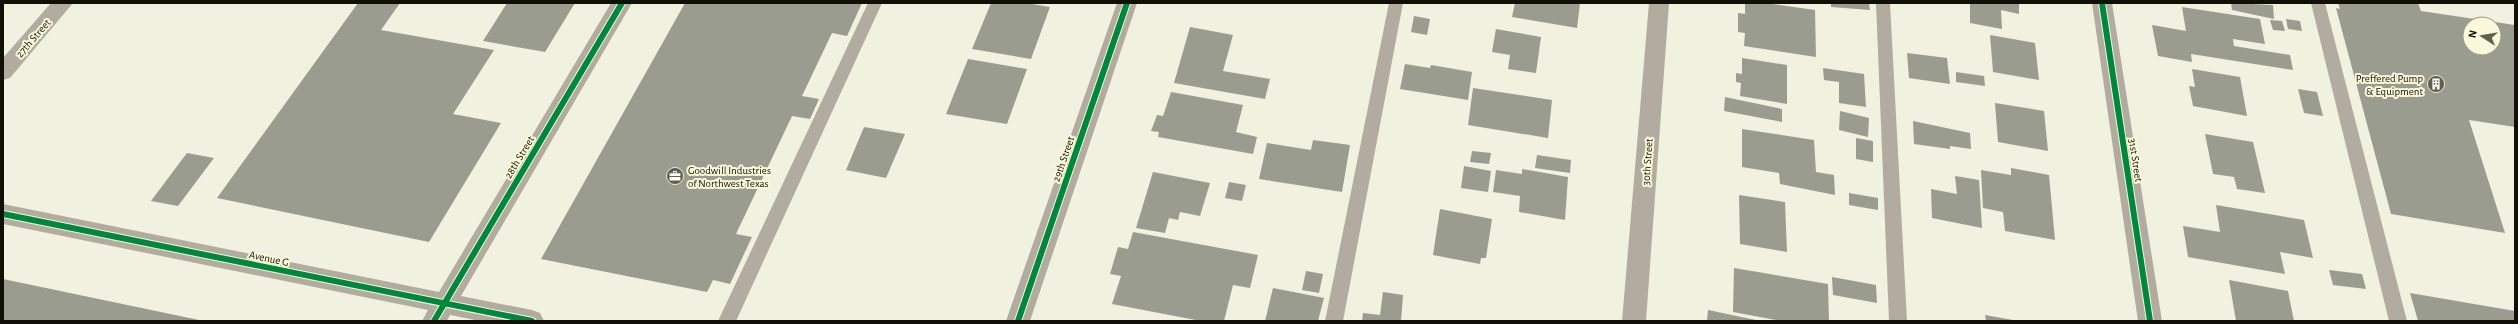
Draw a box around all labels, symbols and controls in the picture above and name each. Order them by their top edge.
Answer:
north arrow [2462,16,2502,56]
street label: 27th Street [14,17,53,59]
text: N [2467,29,2479,39]
place label: Preffered Pump & Equipment [2356,73,2423,97]
building icon: Preffered Pump & Equipment [2426,74,2446,94]
street label: 28th Street [503,134,537,180]
street label: 29th Street [1051,135,1077,183]
street label: 30th Street [1640,138,1655,186]
street label: 31st Street [2127,138,2144,183]
place label: Goodwill Industries of Northwest Texas [688,165,771,189]
office icon: Goodwill Industries of Northwest Texas [665,166,685,186]
street label: Avenue G [248,249,290,268]

